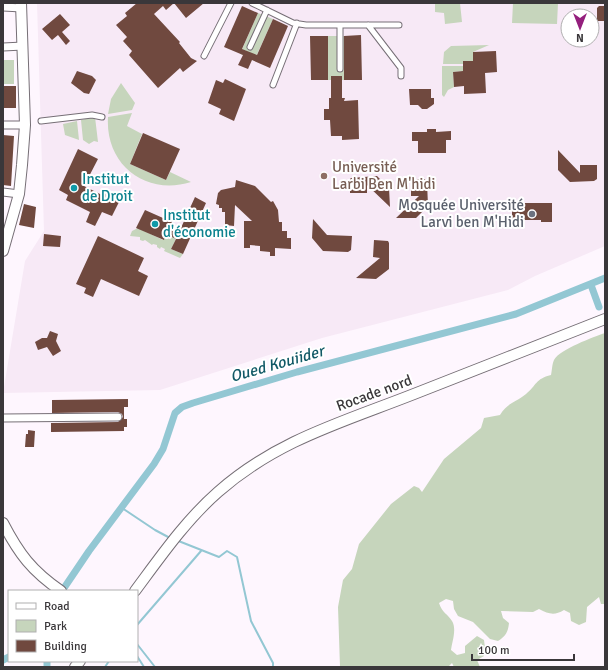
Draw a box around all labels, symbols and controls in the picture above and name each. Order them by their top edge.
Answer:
north arrow [560,8,600,48]
text: N [576,31,584,44]
place label: Université Larbi Ben M'hidi [332,158,436,193]
place label: Institut de Droit [82,170,133,205]
marker: Université Larbi Ben M'hidi [319,171,329,181]
marker: Institut de Droit [69,183,79,193]
place label: Mosquée Université Larvi ben M'Hidi [398,196,524,231]
place label: Institut d'économie [163,206,236,241]
marker: Mosquée Université Larvi ben M'Hidi [527,209,537,219]
marker: Institut d'économie [150,219,160,229]
water label: Oued Kouiider [228,340,328,387]
street label: Rocade nord [334,371,414,415]
legend [8,590,138,662]
text: Road [44,599,70,614]
text: Park [44,619,67,634]
scale bar [472,636,574,662]
text: Building [44,639,87,654]
text: 100 m [478,643,510,658]

